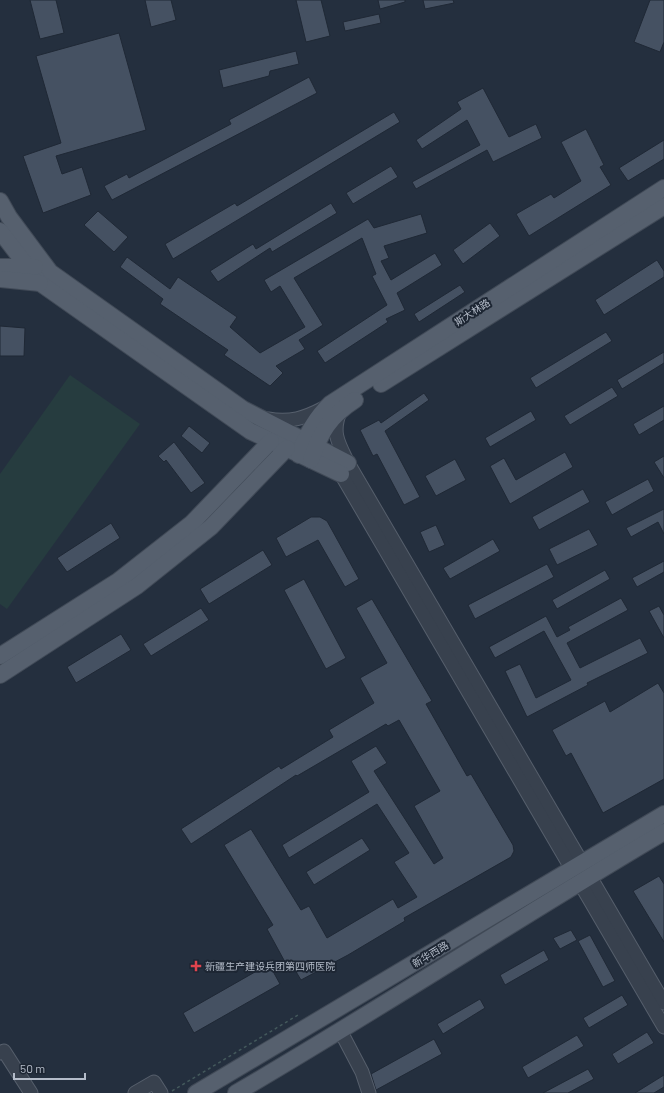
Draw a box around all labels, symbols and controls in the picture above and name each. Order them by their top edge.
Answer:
street label: 斯大林路 [452,296,492,328]
street label: 新华西路 [410,939,450,969]
marker: 新疆生产建设兵团第四师医院 [190,960,202,972]
place label: 新疆生产建设兵团第四师医院 [205,960,335,972]
scale bar [14,1055,85,1081]
text: 50 m [20,1061,45,1075]

